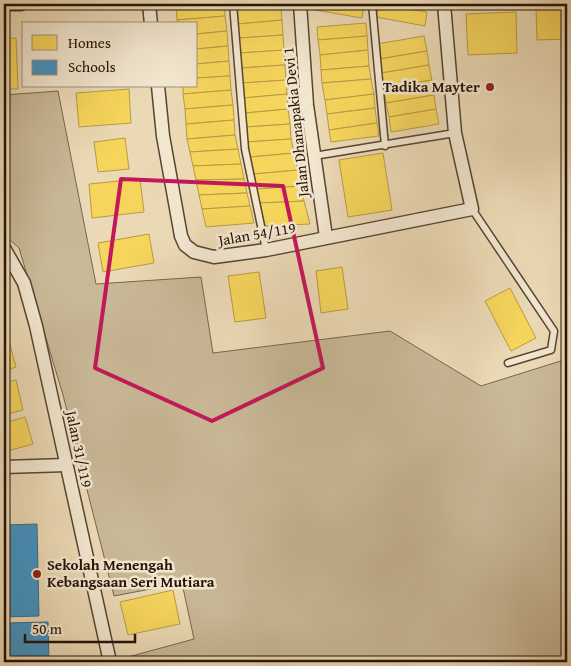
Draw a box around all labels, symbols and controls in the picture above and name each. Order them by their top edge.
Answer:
legend [22,22,198,88]
text: Homes [68,32,111,53]
street label: Jalan Dhanapakia Devi 1 [277,46,314,200]
text: Schools [68,56,116,77]
place label: Tadika Mayter [383,76,480,97]
marker: Tadika Mayter [484,81,496,93]
street label: Jalan 54/119 [215,216,297,251]
street label: Jalan 31/119 [61,407,98,489]
place label: Sekolah Menengah Kebangsaan Seri Mutiara [47,554,215,592]
marker: Sekolah Menengah Kebangsaan Seri Mutiara [31,568,43,580]
scale bar [25,611,135,643]
text: 50 m [32,618,63,639]

